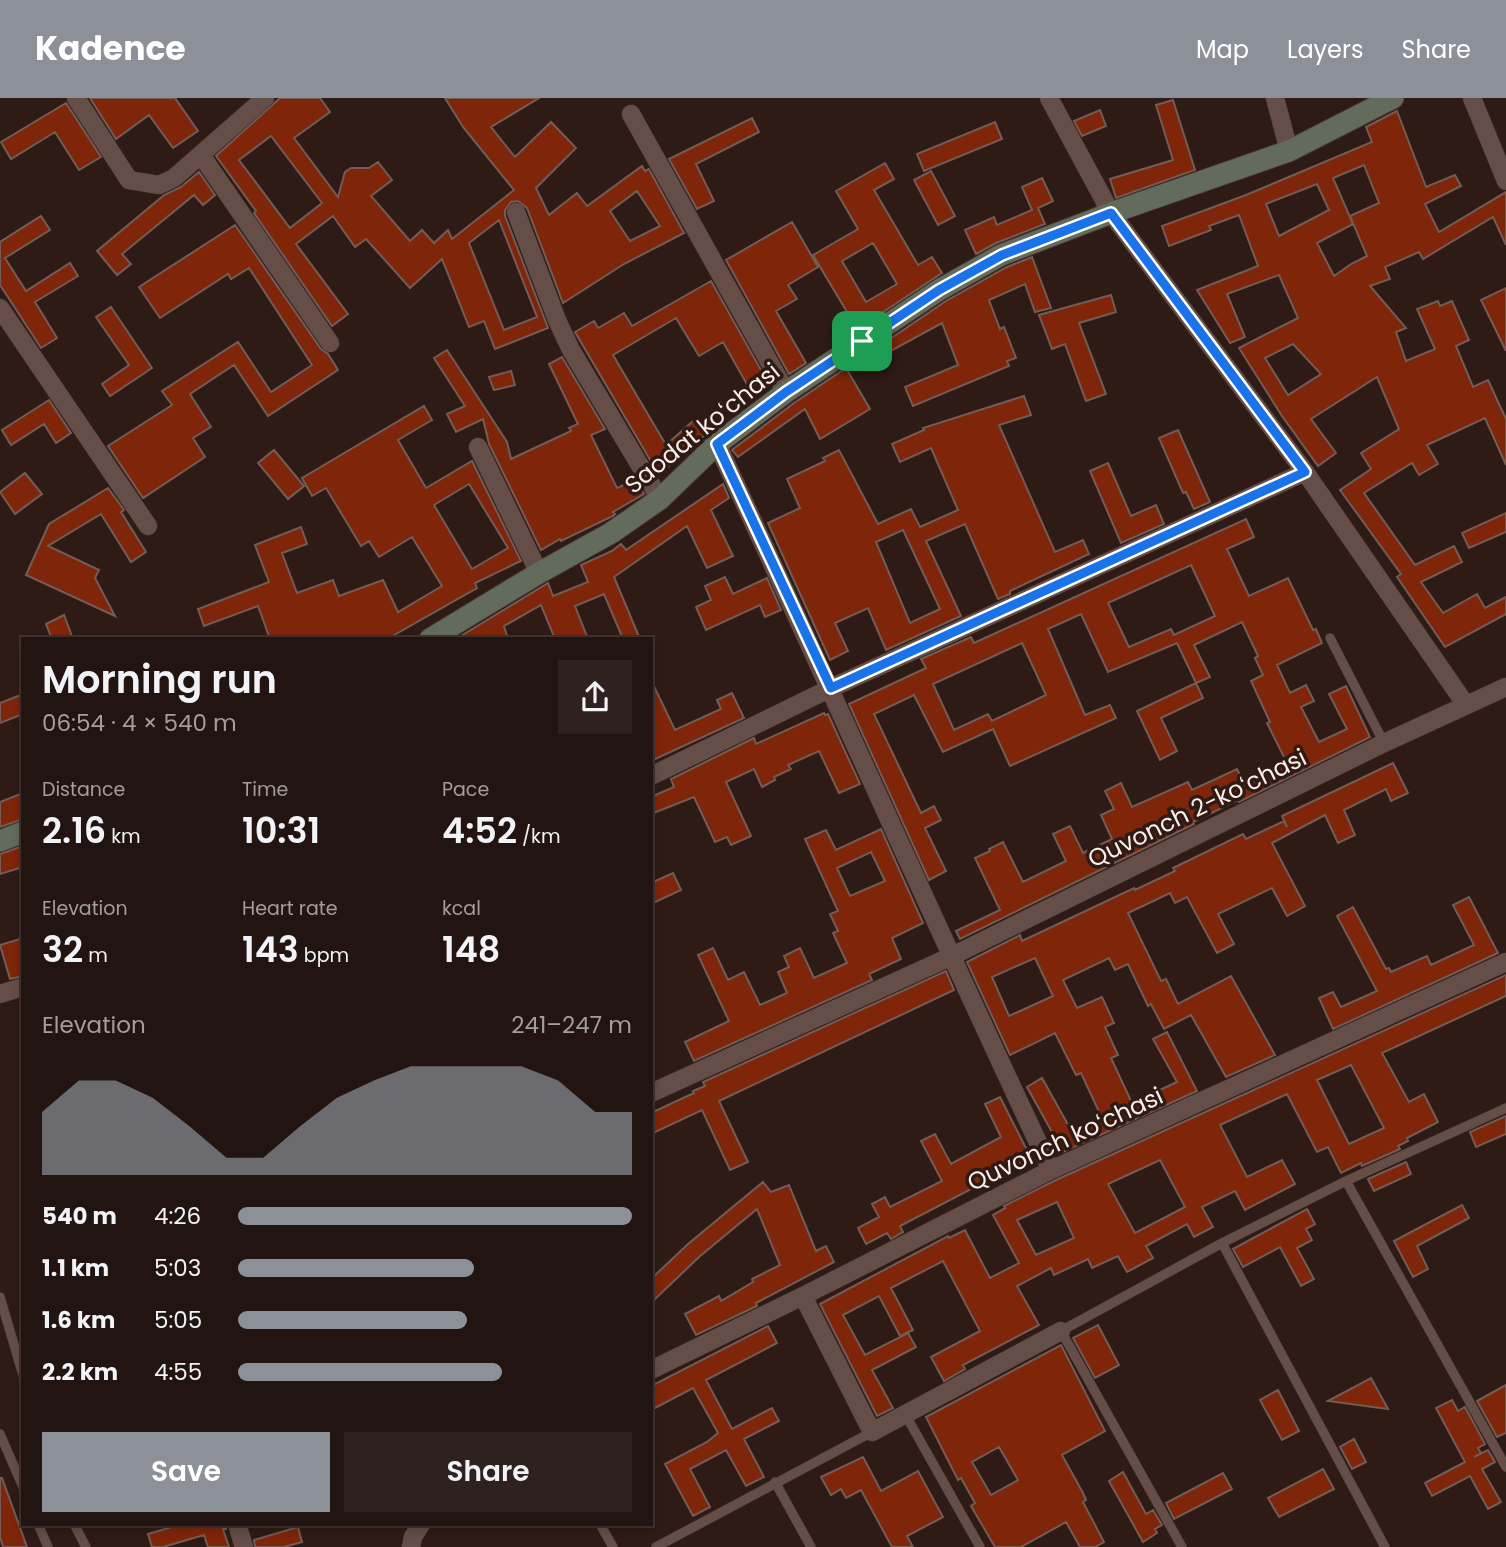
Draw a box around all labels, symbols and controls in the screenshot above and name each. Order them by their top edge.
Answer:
text: Kadence [35,25,186,72]
text: Map [1196,33,1249,66]
text: Layers [1287,33,1363,66]
text: Share [1401,33,1471,66]
pin [832,311,892,371]
icon: arrive [843,322,881,360]
street label: Saodat koʻchasi [617,355,787,501]
text: Morning run [42,653,277,706]
button: share [558,660,632,734]
text: 06:54 · 4 × 540 m [42,707,237,739]
street label: Quvonch 2-koʻchasi [1082,741,1312,875]
text: Distance [42,776,125,803]
text: Time [242,776,288,803]
text: Pace [442,776,489,803]
text: 2.16 [42,806,106,855]
text: 10:31 [242,806,320,855]
text: 4:52 [442,806,517,855]
text: km [106,823,141,850]
text: /km [517,823,560,850]
text: Elevation [42,895,128,922]
text: Heart rate [242,895,337,922]
text: kcal [442,895,481,922]
text: 32 [42,925,83,974]
text: 143 [242,925,299,974]
text: 148 [442,925,500,974]
text: m [83,942,108,969]
text: bpm [299,942,349,969]
text: Elevation [42,1009,146,1041]
text: 241–247 m [511,1009,632,1041]
street label: Quvonch koʻchasi [962,1079,1168,1199]
text: 540 m [42,1200,117,1232]
text: 4:26 [154,1200,201,1232]
text: 1.1 km [42,1252,109,1284]
text: 5:03 [154,1252,201,1284]
text: 1.6 km [42,1304,115,1336]
text: 5:05 [154,1304,202,1336]
text: 2.2 km [42,1356,118,1388]
text: 4:55 [154,1356,202,1388]
button: Save [42,1432,330,1512]
button: Share [344,1432,632,1512]

